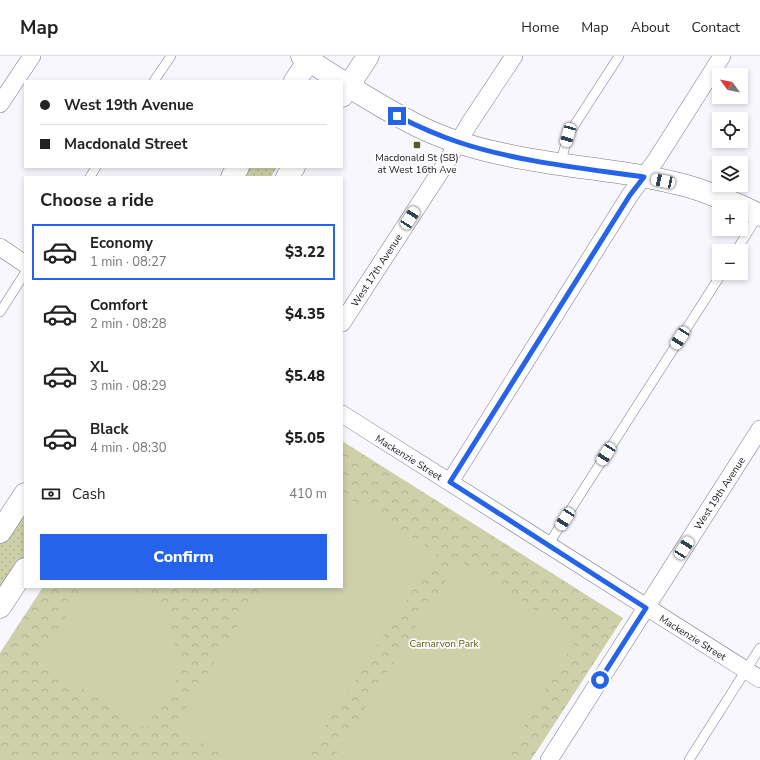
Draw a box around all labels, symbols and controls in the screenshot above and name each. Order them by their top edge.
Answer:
text: Map [20,15,58,41]
text: Home [521,18,559,37]
text: Map [581,18,609,37]
text: About [631,18,670,37]
text: Contact [692,18,740,37]
north arrow [712,68,748,104]
map controls [712,68,748,280]
text: West 19th Avenue [64,95,194,115]
route end [388,107,406,125]
button: locate [712,112,748,148]
car [559,122,577,148]
text: Macdonald Street [64,134,187,154]
marker: Macdonald St (SB) at West 16th Ave [412,140,422,150]
place label: Macdonald St (SB) at West 16th Ave [375,151,459,177]
button: layers [712,156,748,192]
car [650,173,676,189]
text: Choose a ride [40,188,154,212]
button: + [712,200,748,236]
car [398,205,422,231]
street label: West 17th Avenue [348,231,406,310]
text: Economy [90,233,153,253]
icon: car [42,234,78,270]
text: $3.22 [285,242,325,262]
button: − [712,244,748,280]
text: 1 min · 08:27 [90,253,166,271]
text: Comfort [90,295,147,315]
icon: car [42,296,78,332]
text: $4.35 [285,304,325,324]
text: 2 min · 08:28 [90,315,166,333]
car [668,325,692,351]
text: XL [90,357,109,377]
icon: car [42,358,78,394]
text: $5.48 [285,366,325,386]
text: 3 min · 08:29 [90,377,166,395]
text: Black [90,419,128,439]
icon: car [42,420,78,456]
text: $5.05 [285,428,325,448]
street label: Mackenzie Street [372,432,445,484]
text: 4 min · 08:30 [90,439,166,457]
car [594,441,618,467]
street label: West 19th Avenue [691,454,749,533]
icon: cash [40,483,62,505]
text: Cash [72,484,106,504]
text: 410 m [289,485,327,503]
car [553,506,577,532]
button: Confirm [40,534,327,580]
car [672,535,696,561]
street label: Mackenzie Street [656,612,729,664]
park label: Carnarvon Park [409,637,480,651]
route start [591,671,609,689]

